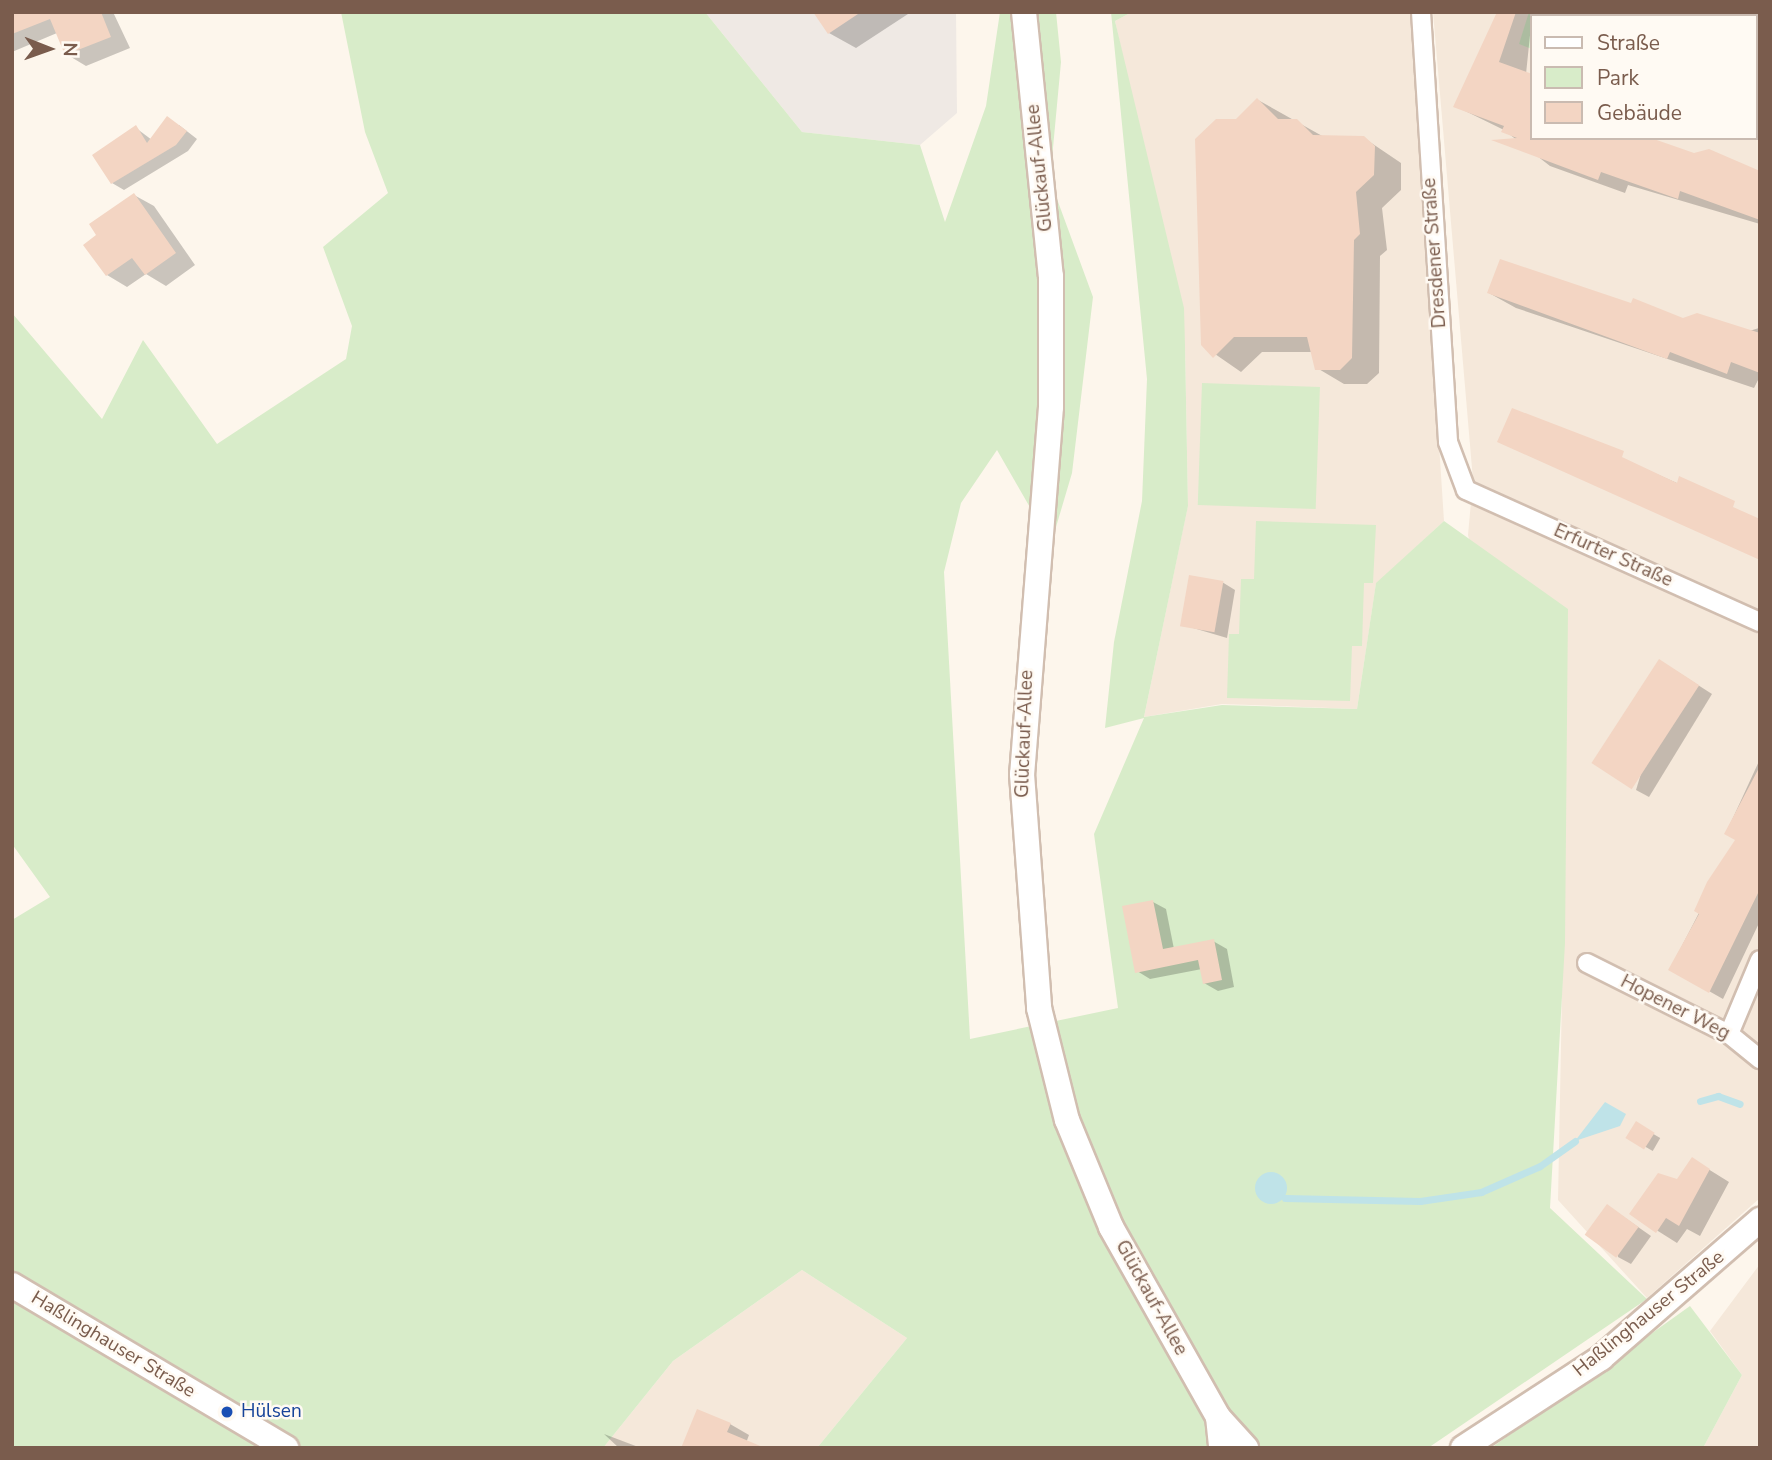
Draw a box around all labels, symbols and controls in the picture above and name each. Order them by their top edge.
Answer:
north arrow [14,14,84,84]
legend [1530,14,1758,140]
text: Straße [1597,29,1660,57]
text: N [57,42,83,57]
text: Park [1597,64,1639,92]
text: Gebäude [1597,99,1682,127]
street label: Glückauf-Allee [1022,103,1058,233]
street label: Dresdener Straße [1418,177,1452,329]
street label: Erfurter Straße [1550,520,1676,592]
street label: Glückauf-Allee [1011,670,1039,798]
street label: Hopener Weg [1616,971,1734,1045]
street label: Glückauf-Allee [1110,1236,1192,1360]
street label: Haßlinghauser Straße [1569,1246,1729,1382]
street label: Haßlinghauser Straße [27,1287,199,1403]
place label: Hülsen [241,1401,302,1423]
marker: Hülsen [219,1404,235,1420]

